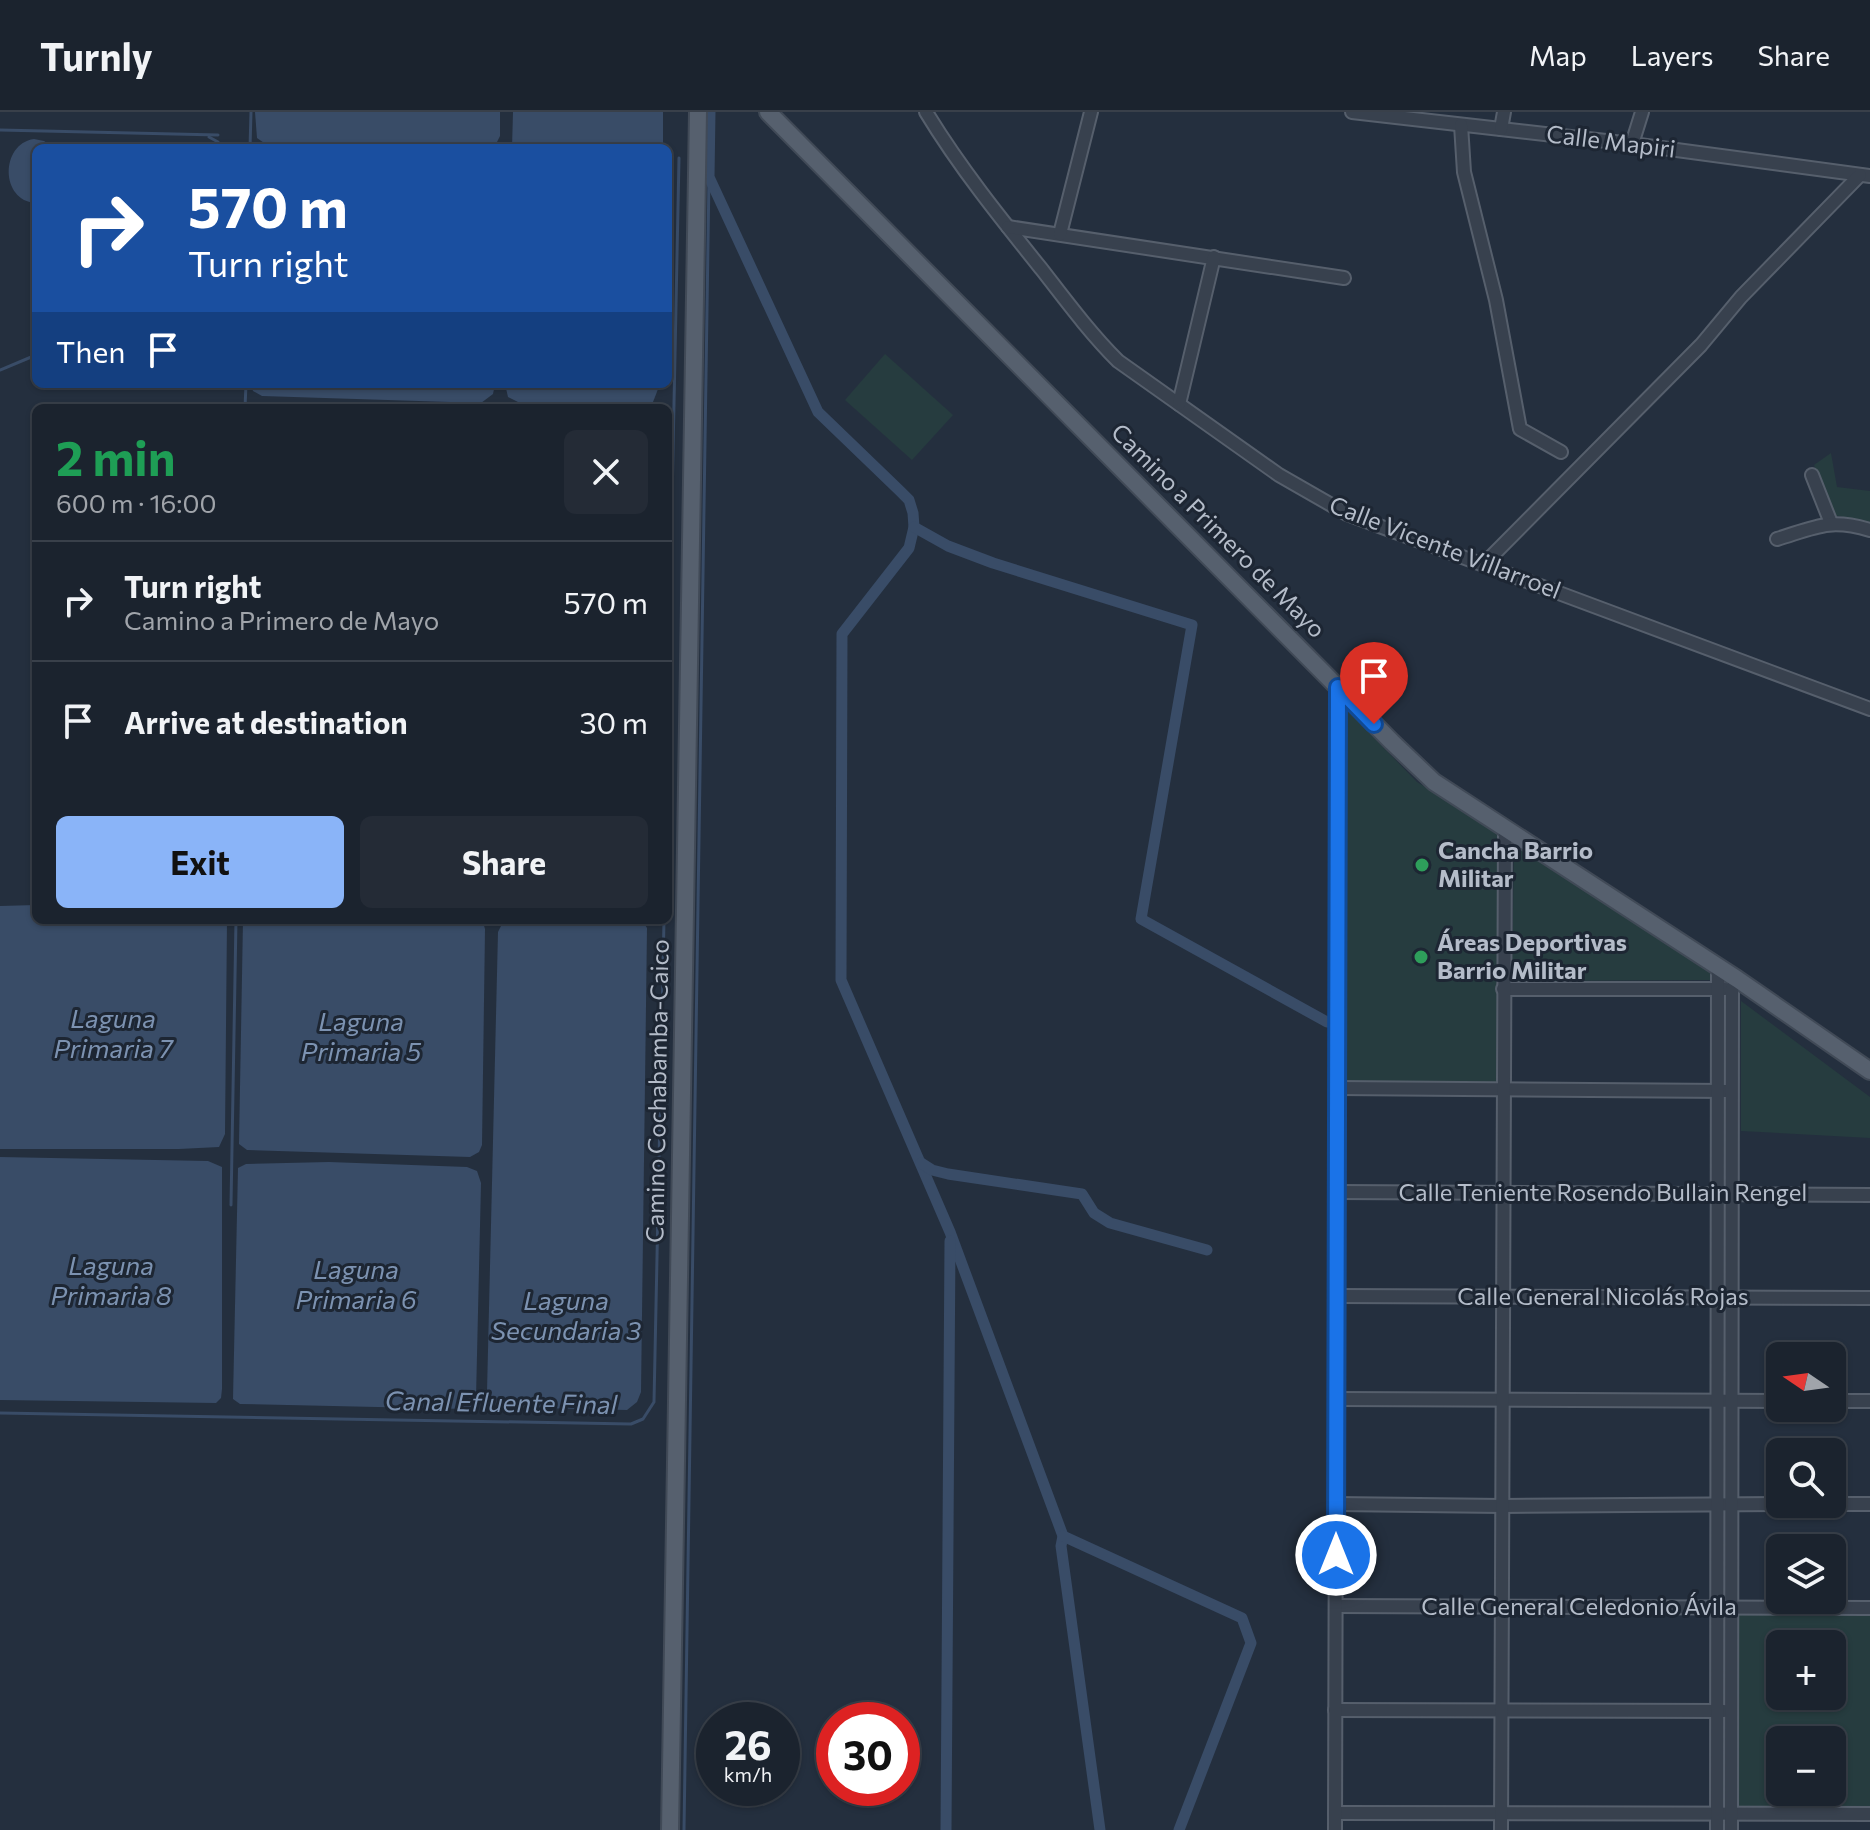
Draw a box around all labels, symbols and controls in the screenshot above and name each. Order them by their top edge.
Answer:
text: Turnly [40,32,153,79]
text: Map [1529,38,1587,72]
text: Layers [1631,38,1713,72]
text: Share [1757,38,1830,72]
street label: Calle Mapiri [1545,118,1677,163]
text: 570 m [188,171,348,240]
icon: right [56,176,160,280]
text: Turn right [188,240,349,284]
icon: arrive [141,328,185,372]
text: Then [56,332,125,369]
street label: Camino a Primero de Mayo [1106,417,1332,643]
text: 2 min [56,427,176,486]
button: close [564,430,648,514]
text: 600 m · 16:00 [56,487,216,518]
street label: Calle Vicente Villarroel [1326,489,1565,604]
text: Turn right [124,567,261,604]
icon: right [56,579,100,623]
text: 570 m [564,583,648,620]
text: Camino a Primero de Mayo [124,604,439,635]
pin [1340,642,1408,724]
icon: arrive [1352,654,1396,698]
icon: arrive [56,699,100,743]
text: Arrive at destination [124,703,408,740]
text: 30 m [579,703,648,740]
button: Exit [56,816,344,908]
button: Share [360,816,648,908]
place label: Cancha Barrio Militar [1438,835,1593,892]
marker: Cancha Barrio Militar [1413,856,1431,874]
place label: Áreas Deportivas Barrio Militar [1437,927,1627,984]
street label: Camino Cochabamba-Caico [639,939,674,1243]
marker: Áreas Deportivas Barrio Militar [1412,948,1430,966]
water label: Laguna Primaria 7 [53,1002,175,1063]
water label: Laguna Primaria 5 [301,1005,421,1066]
street label: Calle Teniente Rosendo Bullain Rengel [1399,1177,1807,1206]
water label: Laguna Primaria 8 [50,1249,172,1310]
water label: Laguna Primaria 6 [295,1253,417,1314]
street label: Calle General Nicolás Rojas [1457,1281,1749,1310]
water label: Laguna Secundaria 3 [491,1284,641,1345]
north arrow [1766,1342,1846,1422]
map controls [1766,1342,1846,1806]
water label: Canal Efluente Final [385,1384,619,1419]
button: search [1766,1438,1846,1518]
position arrow [1294,1513,1378,1597]
button: layers [1766,1534,1846,1614]
street label: Calle General Celedonio Ávila [1421,1591,1737,1620]
button: + [1766,1630,1846,1710]
speed limit sign: 30 [816,1702,920,1806]
text: 26 [724,1719,772,1768]
button: − [1766,1726,1846,1806]
text: km/h [724,1762,772,1786]

